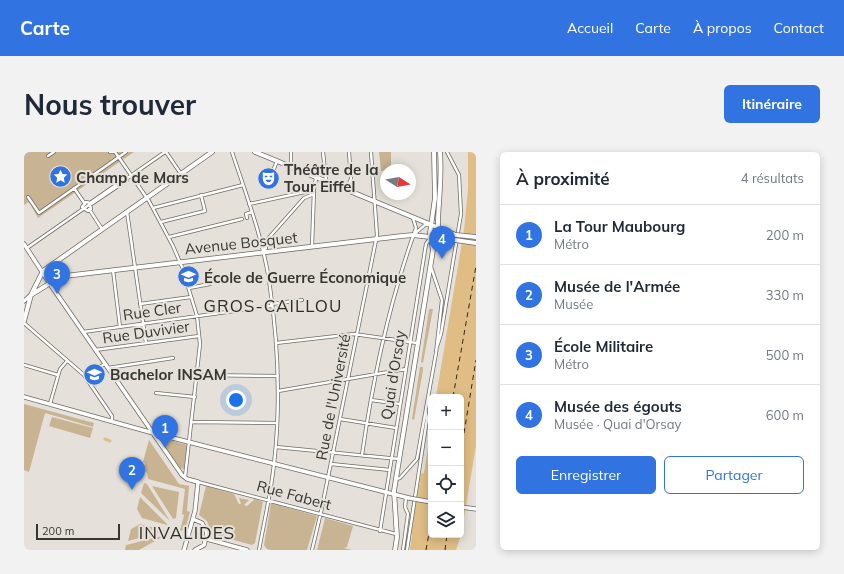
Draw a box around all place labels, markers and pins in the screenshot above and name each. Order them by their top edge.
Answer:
place label: Théâtre de la Tour Eiffel [284,160,379,196]
place icon: Champ de Mars [48,164,74,190]
theatre icon: Théâtre de la Tour Eiffel [255,165,281,191]
place label: Champ de Mars [76,168,189,187]
pin: 4 [429,226,455,259]
pin: 3 [44,261,70,294]
school or university icon: École de Guerre Économique [175,264,201,290]
place label: École de Guerre Économique [204,268,406,287]
school or university icon: Bachelor INSAM [82,361,108,387]
place label: Bachelor INSAM [110,365,227,384]
pin: 1 [152,415,178,448]
pin: 2 [119,457,145,490]

